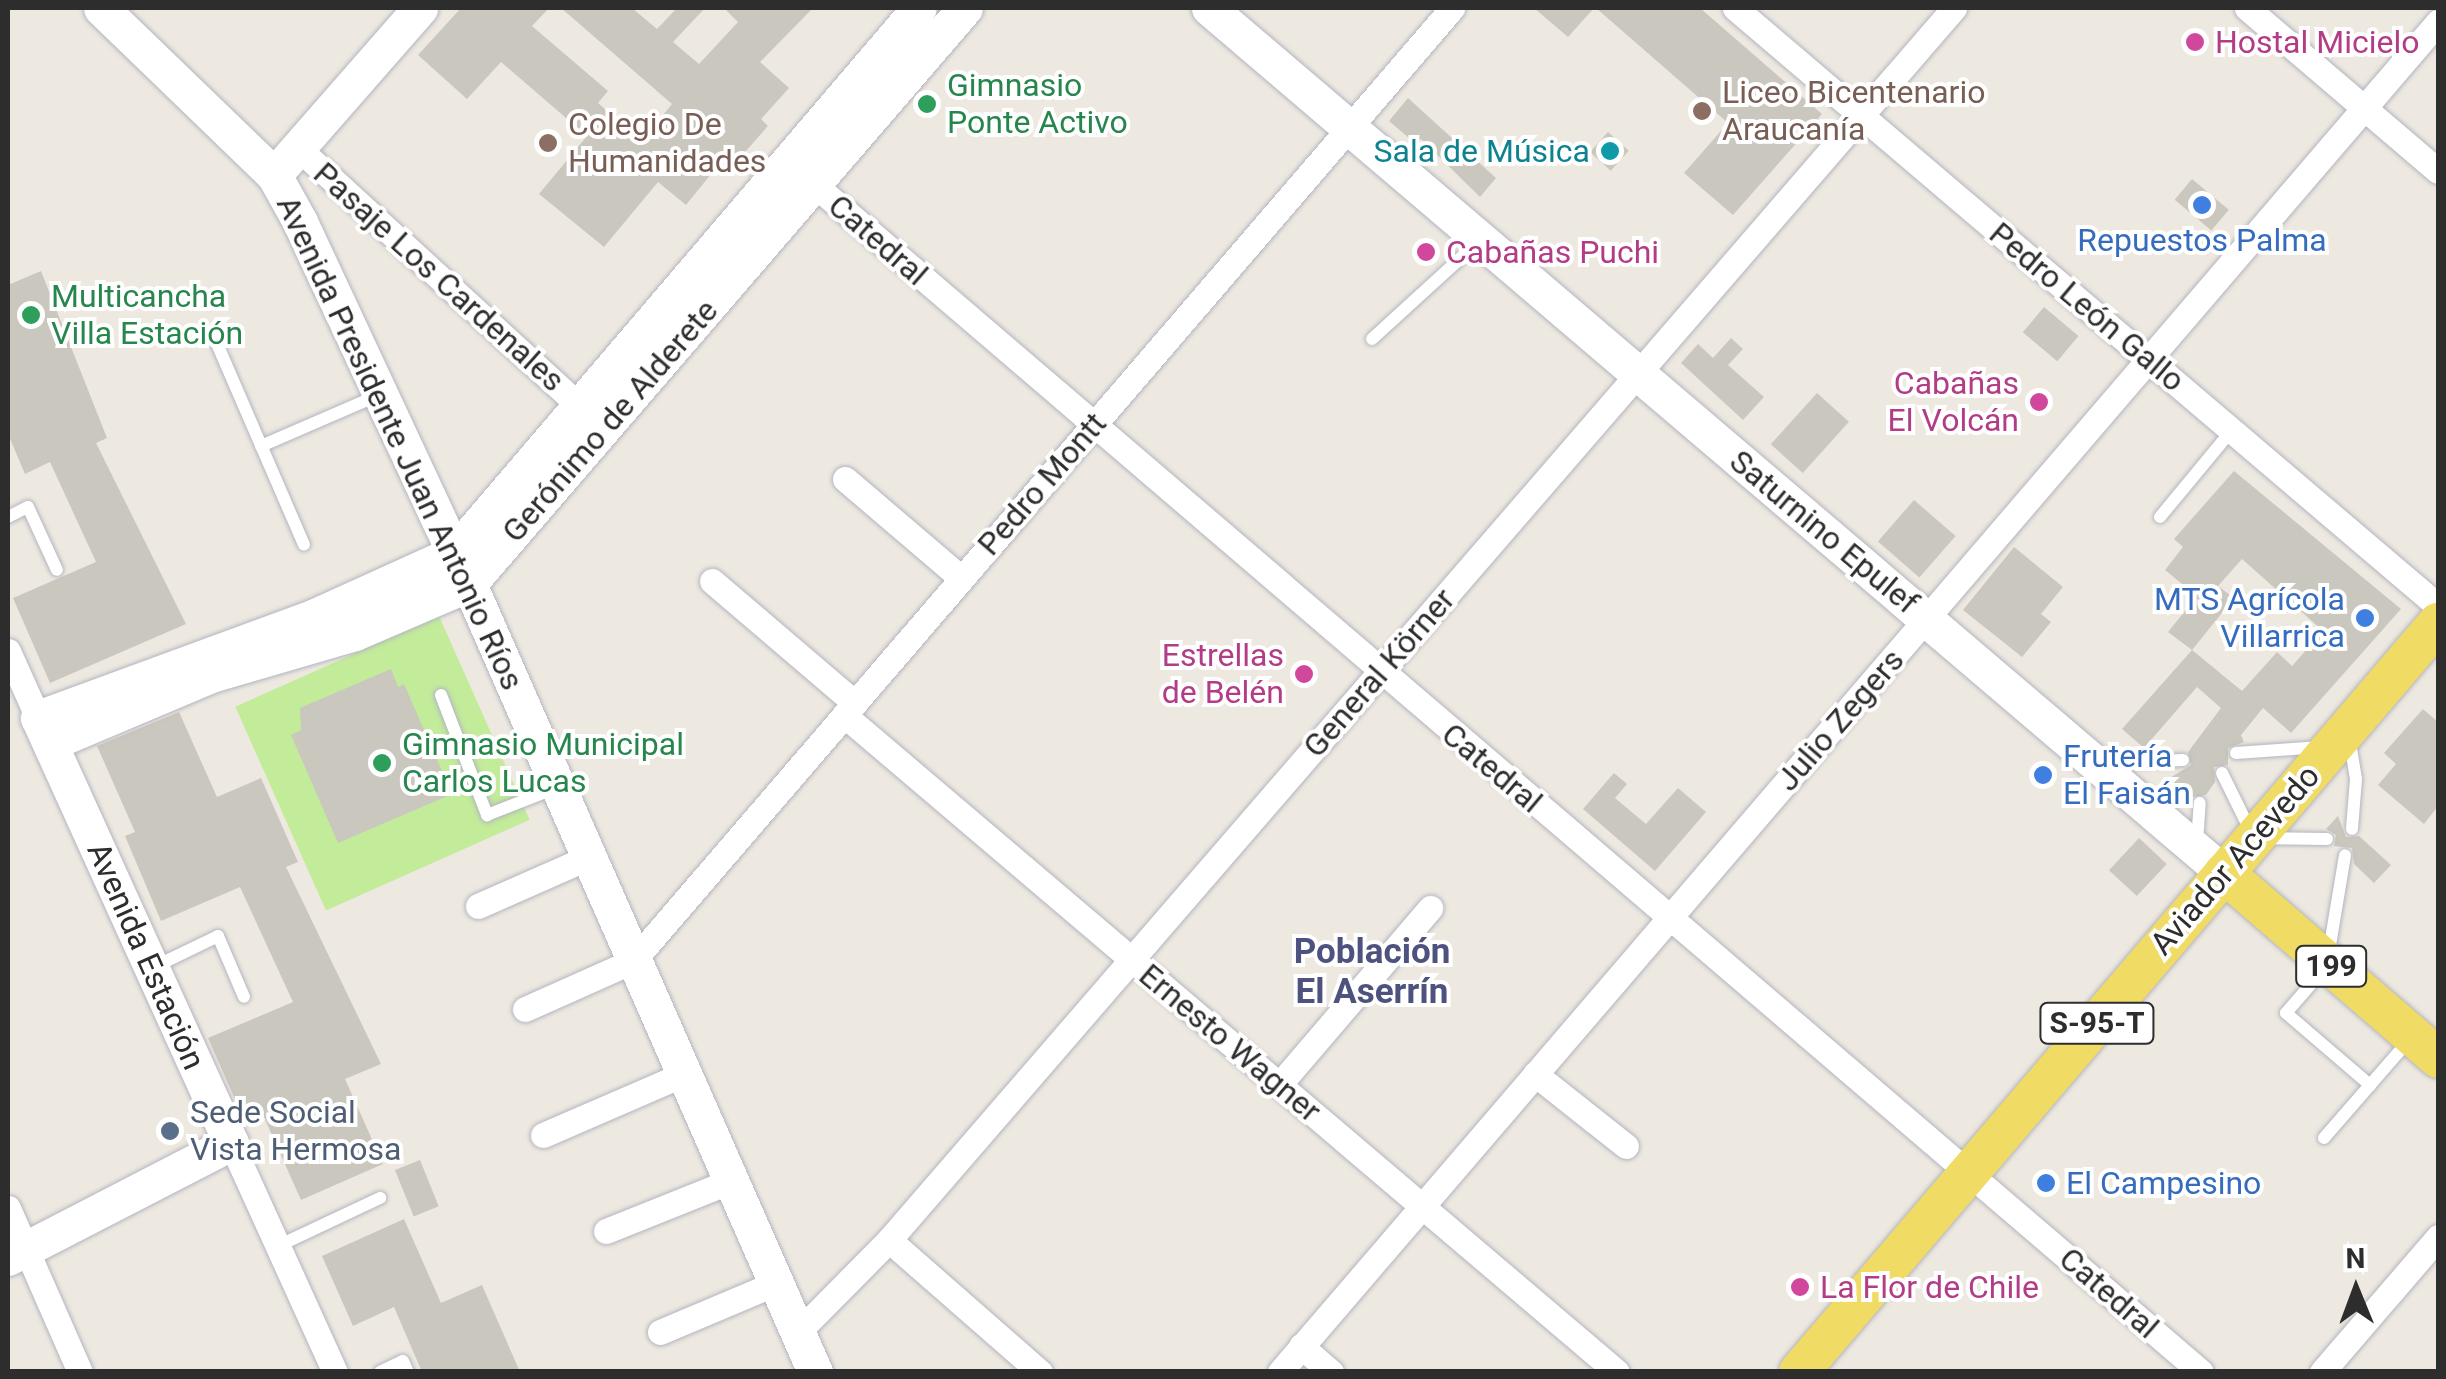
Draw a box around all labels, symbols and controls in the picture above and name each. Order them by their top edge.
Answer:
place label: Hostal Micielo [2215,23,2419,61]
marker: Hostal Micielo [2184,31,2206,53]
place label: Gimnasio Ponte Activo [947,67,1128,142]
place label: Liceo Bicentenario Araucanía [1722,74,1985,149]
marker: Gimnasio Ponte Activo [916,93,938,115]
marker: Liceo Bicentenario Araucanía [1691,100,1713,122]
place label: Colegio De Humanidades [568,106,766,181]
marker: Colegio De Humanidades [537,132,559,154]
place label: Sala de Música [1373,132,1590,170]
marker: Sala de Música [1599,140,1621,162]
street label: Pasaje Los Cardenales [306,154,572,400]
street label: Catedral [820,186,936,294]
street label: Avenida Presidente Juan Antonio Ríos [268,190,532,696]
marker: Repuestos Palma [2191,194,2213,216]
street label: Pedro León Gallo [1982,214,2192,400]
place label: Repuestos Palma [2077,221,2327,259]
place label: Cabañas Puchi [1446,233,1659,271]
marker: Cabañas Puchi [1415,241,1437,263]
place label: Multicancha Villa Estación [51,278,243,353]
street label: Gerónimo de Alderete [494,292,726,550]
marker: Multicancha Villa Estación [20,304,42,326]
place label: Cabañas El Volcán [1888,365,2019,440]
marker: Cabañas El Volcán [2028,391,2050,413]
street label: Pedro Montt [970,405,1114,563]
street label: Saturnino Epulef [1722,442,1926,622]
street label: General Körner [1295,581,1463,765]
place label: MTS Agrícola Villarrica [2154,581,2345,656]
marker: MTS Agrícola Villarrica [2354,607,2376,629]
place label: Estrellas de Belén [1162,637,1284,712]
street label: Julio Zegers [1768,641,1912,799]
marker: Estrellas de Belén [1293,663,1315,685]
street label: Catedral [1434,715,1550,821]
place label: Gimnasio Municipal Carlos Lucas [402,726,684,801]
place label: Frutería El Faisán [2063,738,2191,813]
marker: Gimnasio Municipal Carlos Lucas [371,752,393,774]
street label: Aviador Acevedo [2142,757,2328,963]
marker: Frutería El Faisán [2032,764,2054,786]
street label: Avenida Estación [79,837,213,1075]
district label: Población El Aserrín [1294,931,1450,1013]
road number: 199 [2294,941,2368,991]
street label: Ernesto Wagner [1131,956,1329,1130]
road number: S-95-T [2037,998,2157,1048]
place label: Sede Social Vista Hermosa [190,1094,401,1169]
marker: Sede Social Vista Hermosa [159,1120,181,1142]
place label: El Campesino [2066,1164,2261,1202]
marker: El Campesino [2035,1172,2057,1194]
street label: Catedral [2051,1239,2167,1347]
north arrow [2306,1239,2406,1339]
text: N [2345,1242,2366,1275]
place label: La Flor de Chile [1820,1268,2039,1306]
marker: La Flor de Chile [1789,1276,1811,1298]

